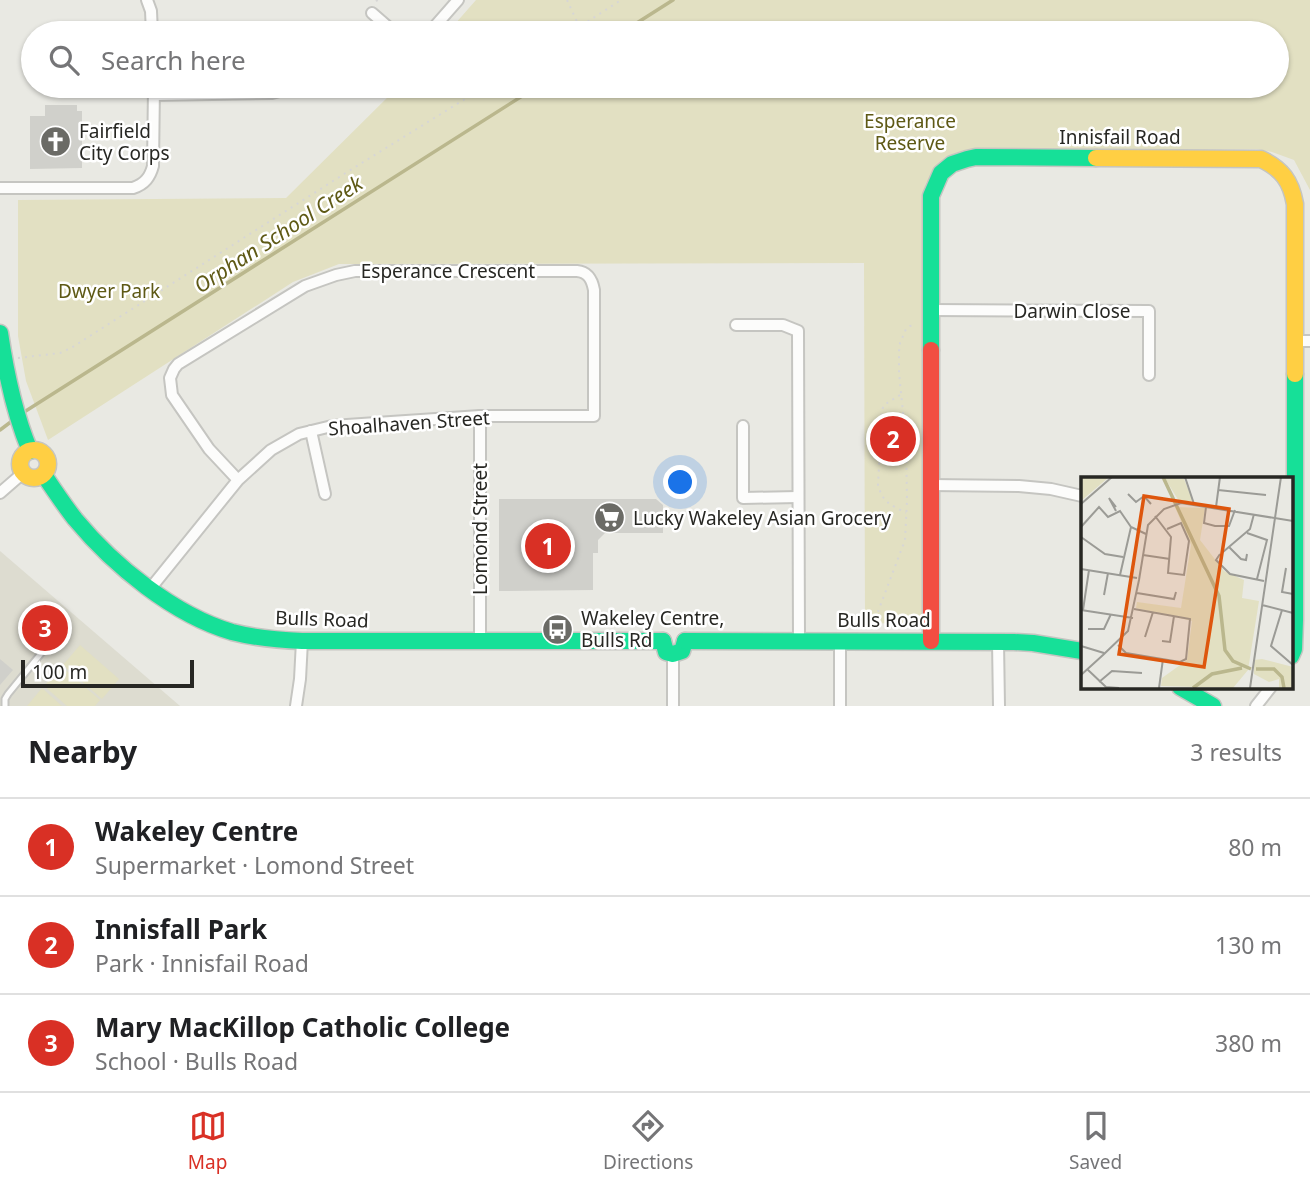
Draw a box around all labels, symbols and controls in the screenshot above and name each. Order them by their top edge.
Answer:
search box [21,21,1289,98]
icon: search [45,41,83,79]
text: Search here [101,42,246,78]
park label: Esperance Reserve [864,108,956,156]
place label: Fairfield City Corps [79,118,170,166]
street label: Innisfail Road [1059,124,1181,150]
church icon: Fairfield City Corps [39,125,73,159]
water label: Orphan School Creek [188,168,369,299]
street label: Esperance Crescent [361,258,535,284]
park label: Dwyer Park [58,278,160,304]
street label: Darwin Close [1013,298,1131,324]
street label: Shoalhaven Street [327,404,491,442]
pin: 2 [870,413,916,465]
street label: Lomond Street [467,463,493,595]
your location [663,465,697,499]
inset map [1081,477,1292,688]
supermarket icon: Lucky Wakeley Asian Grocery [593,501,627,535]
place label: Lucky Wakeley Asian Grocery [633,505,891,531]
pin: 1 [525,520,571,572]
pin: 3 [22,602,68,654]
street label: Bulls Road [275,604,369,634]
place label: Wakeley Centre, Bulls Rd [581,605,724,653]
street label: Bulls Road [837,607,931,633]
bus stop icon: Wakeley Centre, Bulls Rd [541,612,575,646]
scale bar [21,657,194,689]
text: 100 m [32,659,87,685]
text: Nearby [28,731,137,772]
text: 3 results [1190,736,1282,768]
text: Wakeley Centre [95,813,298,849]
text: 1 [44,831,58,863]
text: 80 m [1228,831,1282,863]
text: Supermarket · Lomond Street [95,849,414,881]
text: Innisfall Park [95,911,267,947]
text: 2 [44,929,58,961]
text: 130 m [1215,929,1282,961]
text: Park · Innisfail Road [95,947,309,979]
text: Mary MacKillop Catholic College [95,1009,510,1045]
text: 3 [44,1027,58,1059]
text: 380 m [1215,1027,1282,1059]
text: School · Bulls Road [95,1045,298,1077]
tab: Map [188,1107,227,1175]
tab: Directions [603,1107,693,1175]
tab: Saved [1069,1107,1122,1175]

